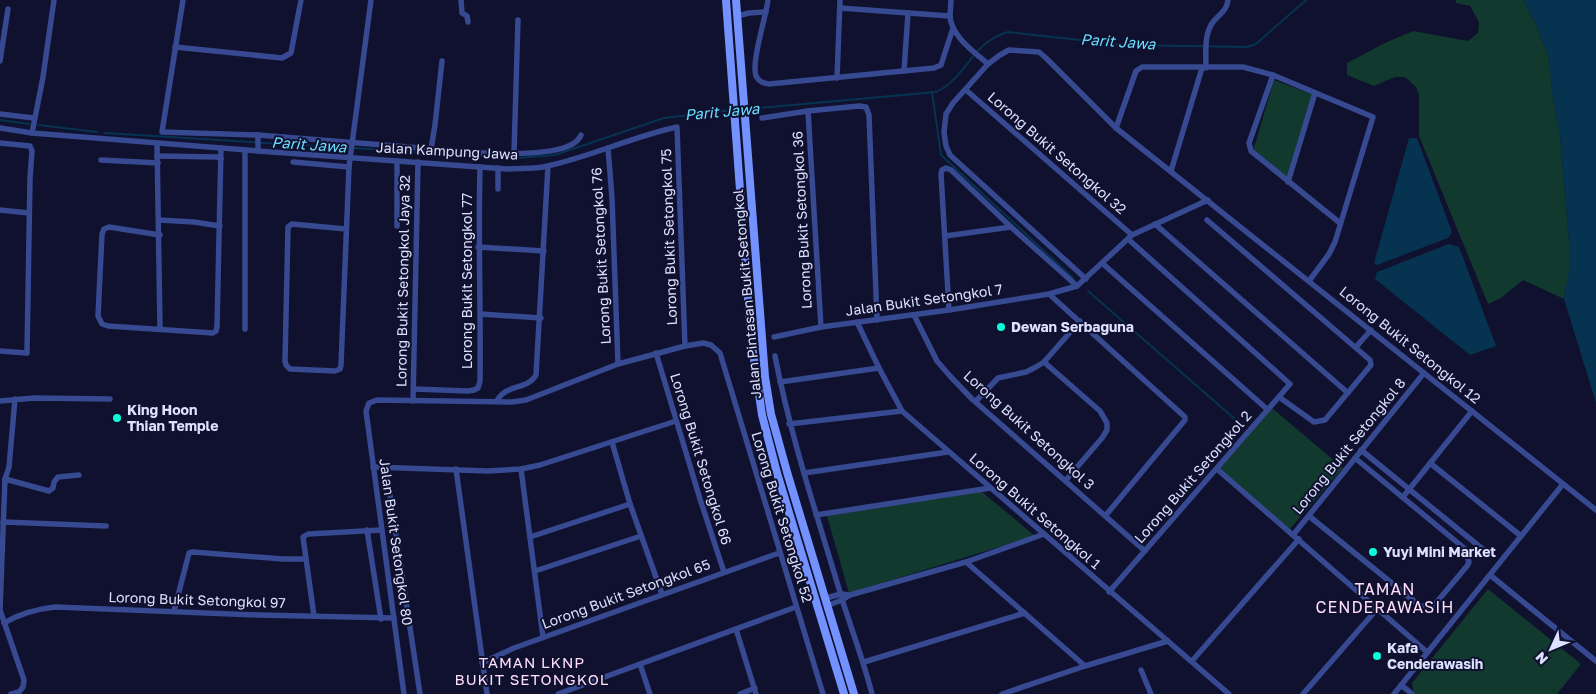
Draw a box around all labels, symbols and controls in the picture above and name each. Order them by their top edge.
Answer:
water label: Parit Jawa [1080,29,1157,53]
street label: Lorong Bukit Setongkol 32 [985,88,1130,217]
water label: Parit Jawa [684,99,760,123]
street label: Lorong Bukit Setongkol 36 [788,131,815,309]
water label: Parit Jawa [271,132,348,156]
street label: Jalan Kampung Jawa [376,138,519,163]
street label: Lorong Bukit Setongkol 75 [657,148,680,326]
street label: Lorong Bukit Setongkol 76 [587,167,614,345]
street label: Lorong Bukit Setongkol Jaya 32 [392,175,413,387]
street label: Jalan Pintasan Bukit Setongkol [729,189,764,399]
street label: Lorong Bukit Setongkol 77 [458,193,475,369]
street label: Jalan Bukit Setongkol 7 [844,280,1004,319]
street label: Lorong Bukit Setongkol 12 [1336,282,1484,407]
place label: Dewan Serbaguna [1011,318,1134,335]
marker: Dewan Serbaguna [995,321,1007,333]
street label: Lorong Bukit Setongkol 3 [961,367,1098,493]
street label: Lorong Bukit Setongkol 66 [667,371,736,547]
street label: Lorong Bukit Setongkol 8 [1288,374,1409,517]
place label: King Hoon Thian Temple [127,401,218,434]
street label: Lorong Bukit Setongkol 2 [1131,407,1255,546]
marker: King Hoon Thian Temple [111,412,123,424]
street label: Lorong Bukit Setongkol 52 [748,429,817,604]
street label: Lorong Bukit Setongkol 1 [966,449,1105,572]
street label: Jalan Bukit Setongkol 80 [376,457,417,626]
place label: Yuyi Mini Market [1383,543,1496,560]
marker: Yuyi Mini Market [1367,546,1379,558]
street label: Lorong Bukit Setongkol 65 [539,555,712,632]
district label: TAMAN CENDERAWASIH [1316,579,1454,617]
street label: Lorong Bukit Setongkol 97 [108,588,286,611]
north arrow [1526,624,1576,674]
place label: Kafa Cenderawasih [1387,639,1483,672]
text: N [1531,649,1551,668]
marker: Kafa Cenderawasih [1371,650,1383,662]
district label: TAMAN LKNP BUKIT SETONGKOL [455,653,609,688]

